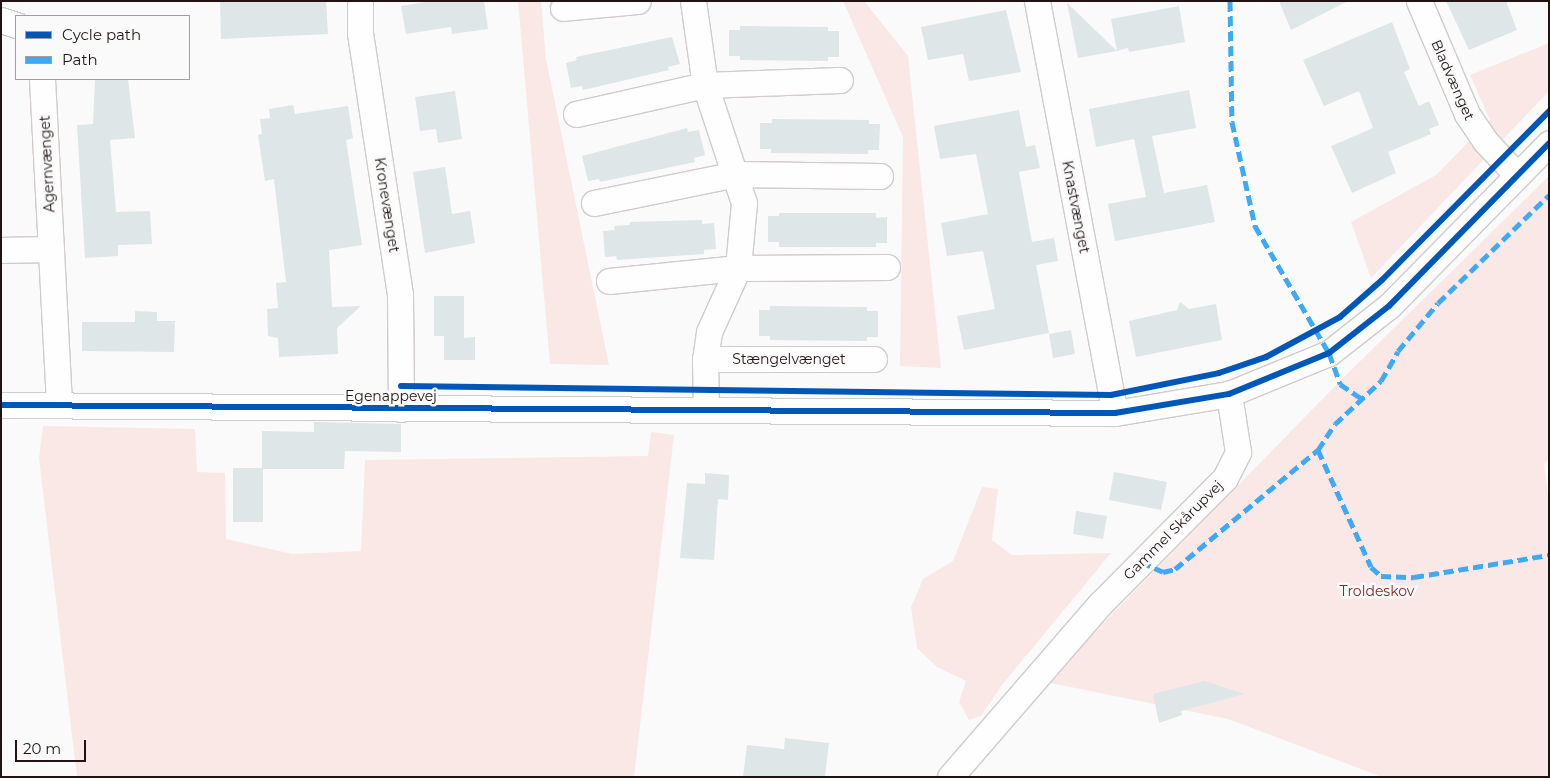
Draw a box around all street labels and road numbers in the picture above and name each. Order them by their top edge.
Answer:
street label: Bladvænget [1428,37,1478,123]
street label: Agernvænget [36,115,58,213]
street label: Kronevænget [371,156,403,254]
street label: Knastvænget [1059,159,1093,255]
street label: Stængelvænget [732,351,846,367]
street label: Egenappevej [345,388,437,404]
street label: Gammel Skårupvej [1120,477,1226,583]

